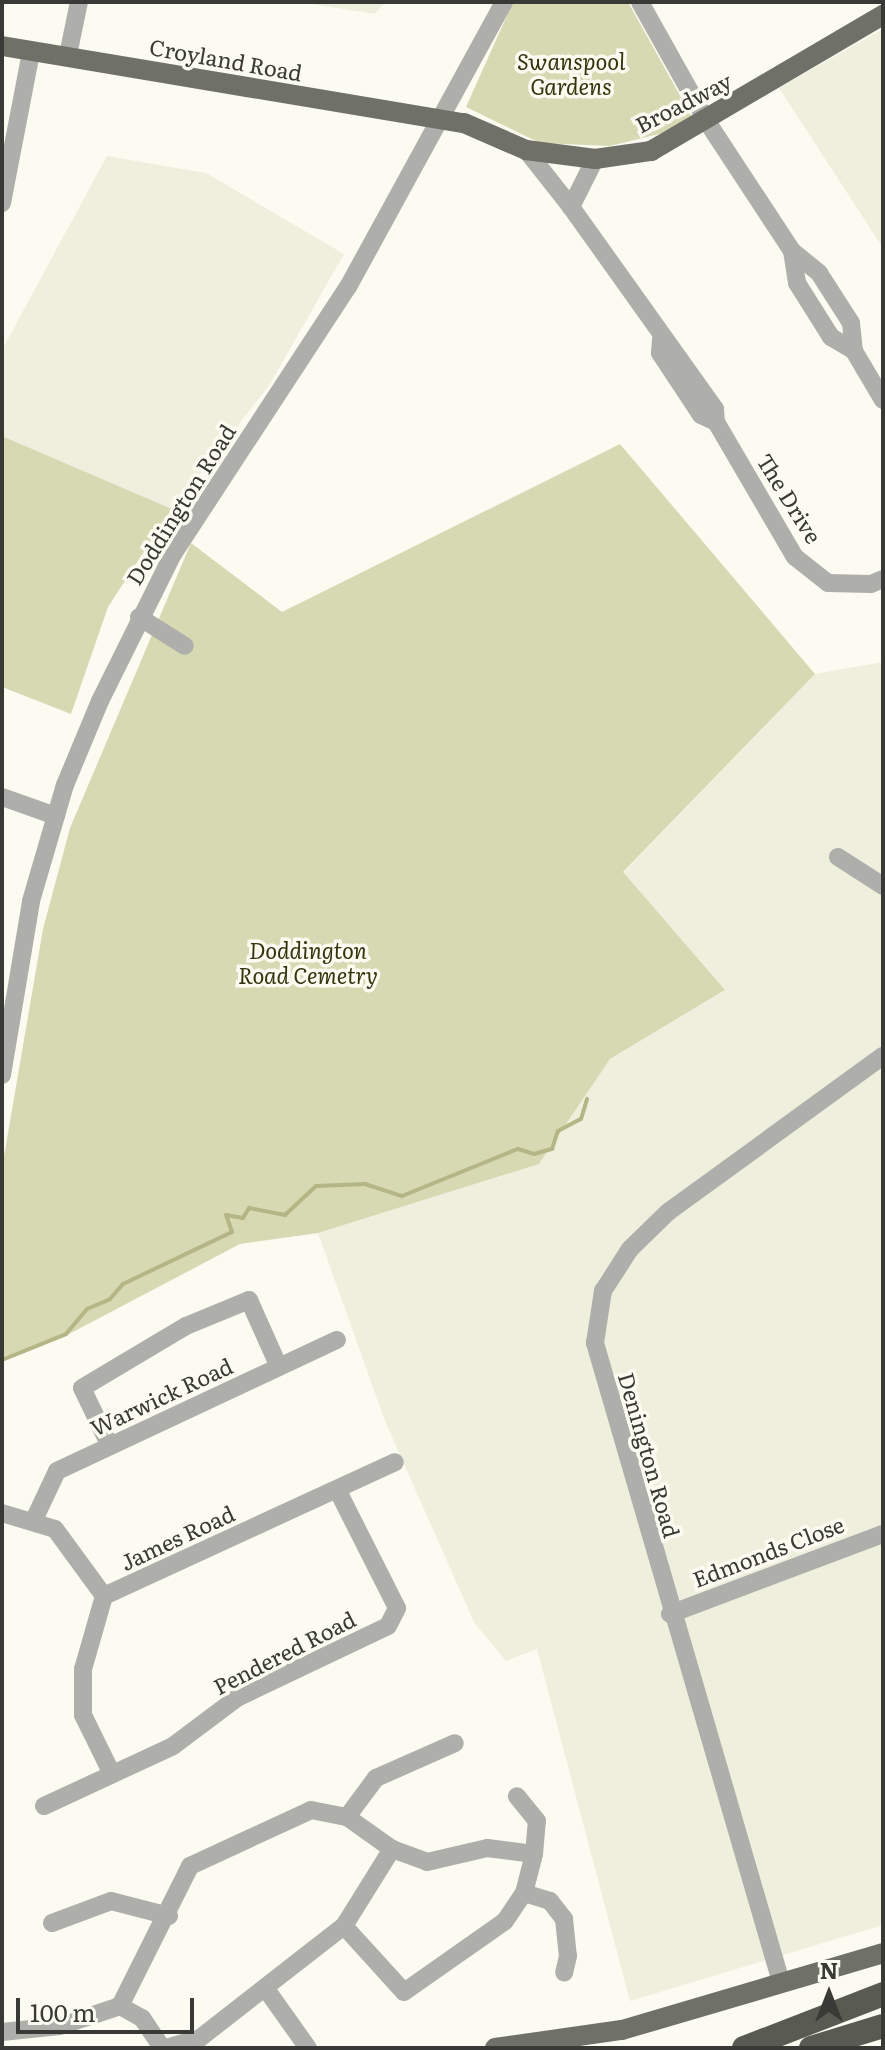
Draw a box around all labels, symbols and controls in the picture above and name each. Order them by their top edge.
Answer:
street label: Croyland Road [147,33,305,85]
park label: Swanspool Gardens [517,47,625,98]
street label: Broadway [630,67,736,137]
street label: Doddington Road [120,419,240,589]
street label: The Drive [752,448,828,548]
park label: Doddington Road Cemetry [238,936,378,988]
street label: Warwick Road [86,1351,236,1441]
street label: Denington Road [614,1369,686,1541]
street label: James Road [116,1499,238,1575]
street label: Edmonds Close [689,1510,847,1592]
street label: Pendered Road [208,1605,360,1699]
text: N [820,1953,838,1986]
north arrow [789,1954,869,2034]
scale bar [20,1982,198,2032]
text: 100 m [30,1994,96,2029]

